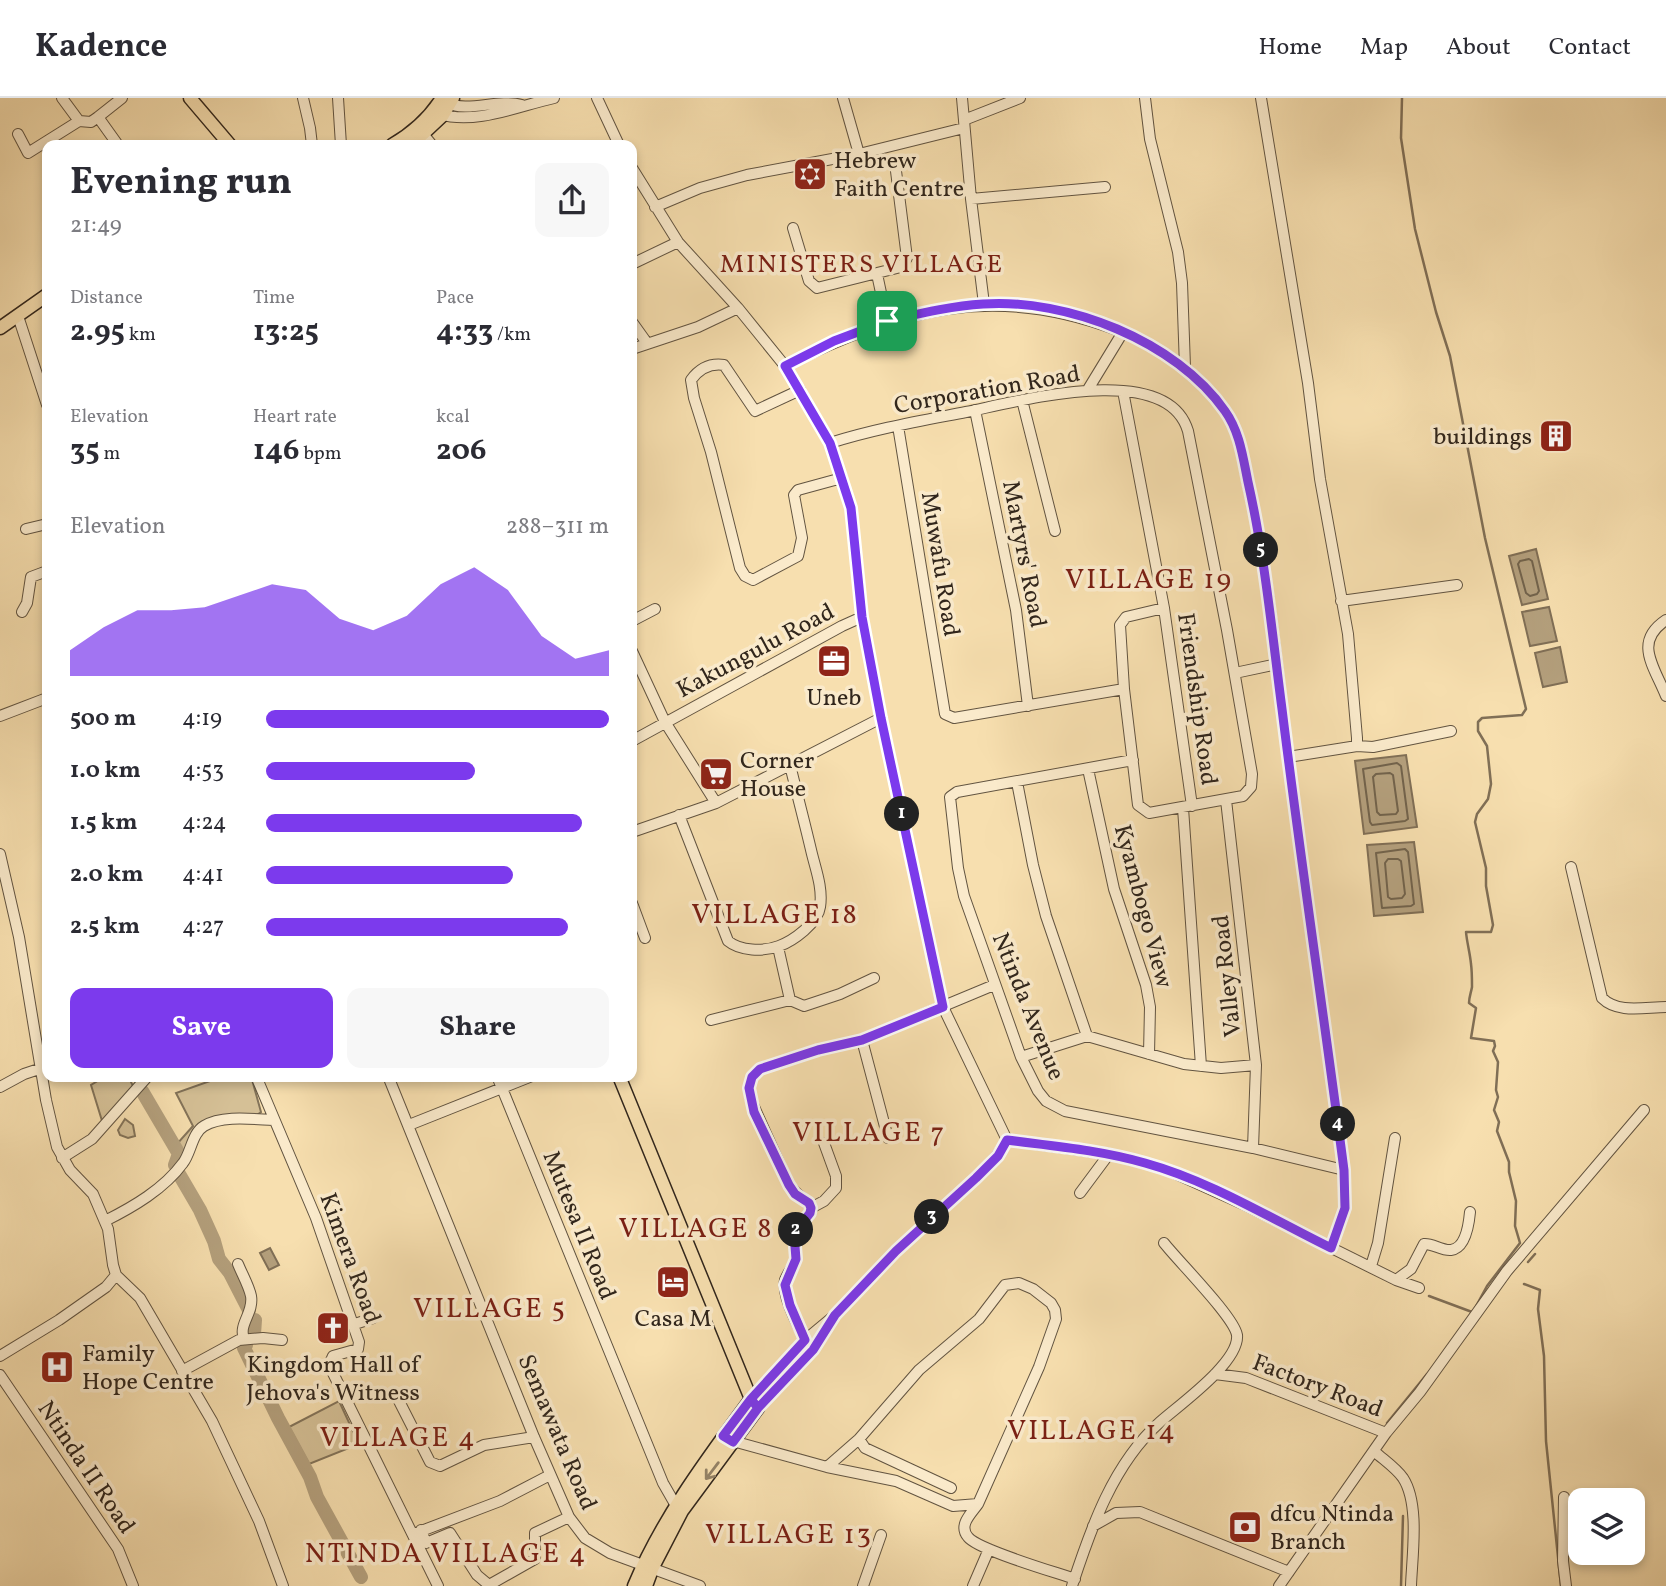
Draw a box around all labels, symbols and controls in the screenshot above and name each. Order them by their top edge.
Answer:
text: Kadence [35,25,167,71]
text: Home [1258,31,1322,65]
text: Map [1360,31,1408,65]
text: About [1446,31,1511,65]
text: Contact [1549,31,1631,65]
place label: Hebrew Faith Centre [834,145,964,207]
synagogue icon: Hebrew Faith Centre [791,155,829,193]
text: Evening run [70,157,292,210]
button: share [535,163,609,237]
text: 21:49 [70,210,122,242]
district label: MINISTERS VILLAGE [720,247,1004,283]
text: Distance [70,285,143,311]
text: Time [253,285,295,311]
text: Pace [436,285,474,311]
pin [857,291,917,351]
icon: arrive [868,302,906,340]
text: 2.95 [70,311,125,353]
text: 13:25 [253,311,319,353]
text: 4:33 [436,311,493,353]
text: km [125,322,156,348]
text: /km [493,322,531,348]
street label: Corporation Road [892,358,1083,424]
text: Elevation [70,404,149,430]
text: Heart rate [253,404,337,430]
text: kcal [436,404,470,430]
building icon: buildings [1537,417,1575,455]
place label: buildings [1433,421,1532,455]
text: 35 [70,430,100,472]
text: 146 [253,430,300,472]
text: 206 [436,430,487,472]
text: m [100,441,120,467]
text: bpm [300,441,341,467]
street label: Martyrs' Road [992,478,1054,631]
street label: Muwafu Road [911,490,967,639]
text: Elevation [70,511,166,543]
text: 288–311 m [506,511,609,543]
pin: 5 [1244,532,1278,568]
text: 5 [1256,536,1265,562]
district label: VILLAGE 19 [1065,561,1233,600]
street label: Kakungulu Road [671,596,841,708]
street label: Friendship Road [1167,611,1225,788]
office icon: Uneb [815,642,853,680]
place label: Uneb [806,682,862,716]
text: 500 m [70,703,136,735]
text: 4:19 [182,703,222,735]
place label: Corner House [740,745,814,807]
text: 1.0 km [70,755,141,787]
text: 4:53 [182,755,224,787]
supermarket icon: Corner House [697,755,735,793]
pin: 1 [884,796,920,832]
text: 1 [898,800,905,826]
text: 1.5 km [70,807,137,839]
text: 4:24 [182,807,227,839]
street label: Kyambogo View [1104,821,1180,992]
text: 2.0 km [70,859,143,891]
text: 4:41 [182,859,224,891]
district label: VILLAGE 18 [691,896,859,935]
text: 2.5 km [70,911,140,943]
text: 4:27 [182,911,224,943]
street label: Valley Road [1205,913,1251,1039]
street label: Ntinda Avenue [982,928,1072,1086]
button: Save [70,988,333,1068]
button: Share [347,988,609,1068]
pin: 4 [1320,1107,1356,1142]
text: 4 [1332,1110,1343,1136]
district label: VILLAGE 7 [792,1114,946,1153]
street label: Mutesa II Road [533,1146,623,1305]
street label: Kimera Road [310,1188,389,1329]
pin: 3 [914,1200,950,1234]
text: 3 [927,1203,936,1229]
district label: VILLAGE 8 [619,1210,773,1249]
pin: 2 [778,1212,814,1248]
text: 2 [791,1216,800,1242]
hotel icon: Casa M [654,1263,692,1301]
district label: VILLAGE 5 [413,1290,567,1329]
place label: Casa M [635,1303,712,1337]
church icon: Kingdom Hall of Jehova's Witness [314,1309,352,1347]
place label: Family Hope Centre [82,1338,214,1400]
street label: Factory Road [1247,1346,1387,1427]
hospital icon: Family Hope Centre [38,1348,76,1386]
place label: Kingdom Hall of Jehova's Witness [246,1349,422,1411]
street label: Semawata Road [508,1349,604,1516]
street label: Ntinda II Road [28,1395,143,1541]
district label: VILLAGE 14 [1007,1412,1177,1451]
district label: VILLAGE 4 [319,1419,477,1458]
one-way arrow [704,1461,719,1480]
map controls [1568,1488,1645,1565]
button: layers [1568,1488,1645,1565]
place label: dfcu Ntinda Branch [1270,1498,1394,1560]
bank icon: dfcu Ntinda Branch [1226,1508,1264,1546]
district label: VILLAGE 13 [705,1516,873,1555]
district label: NTINDA VILLAGE 4 [305,1535,587,1574]

